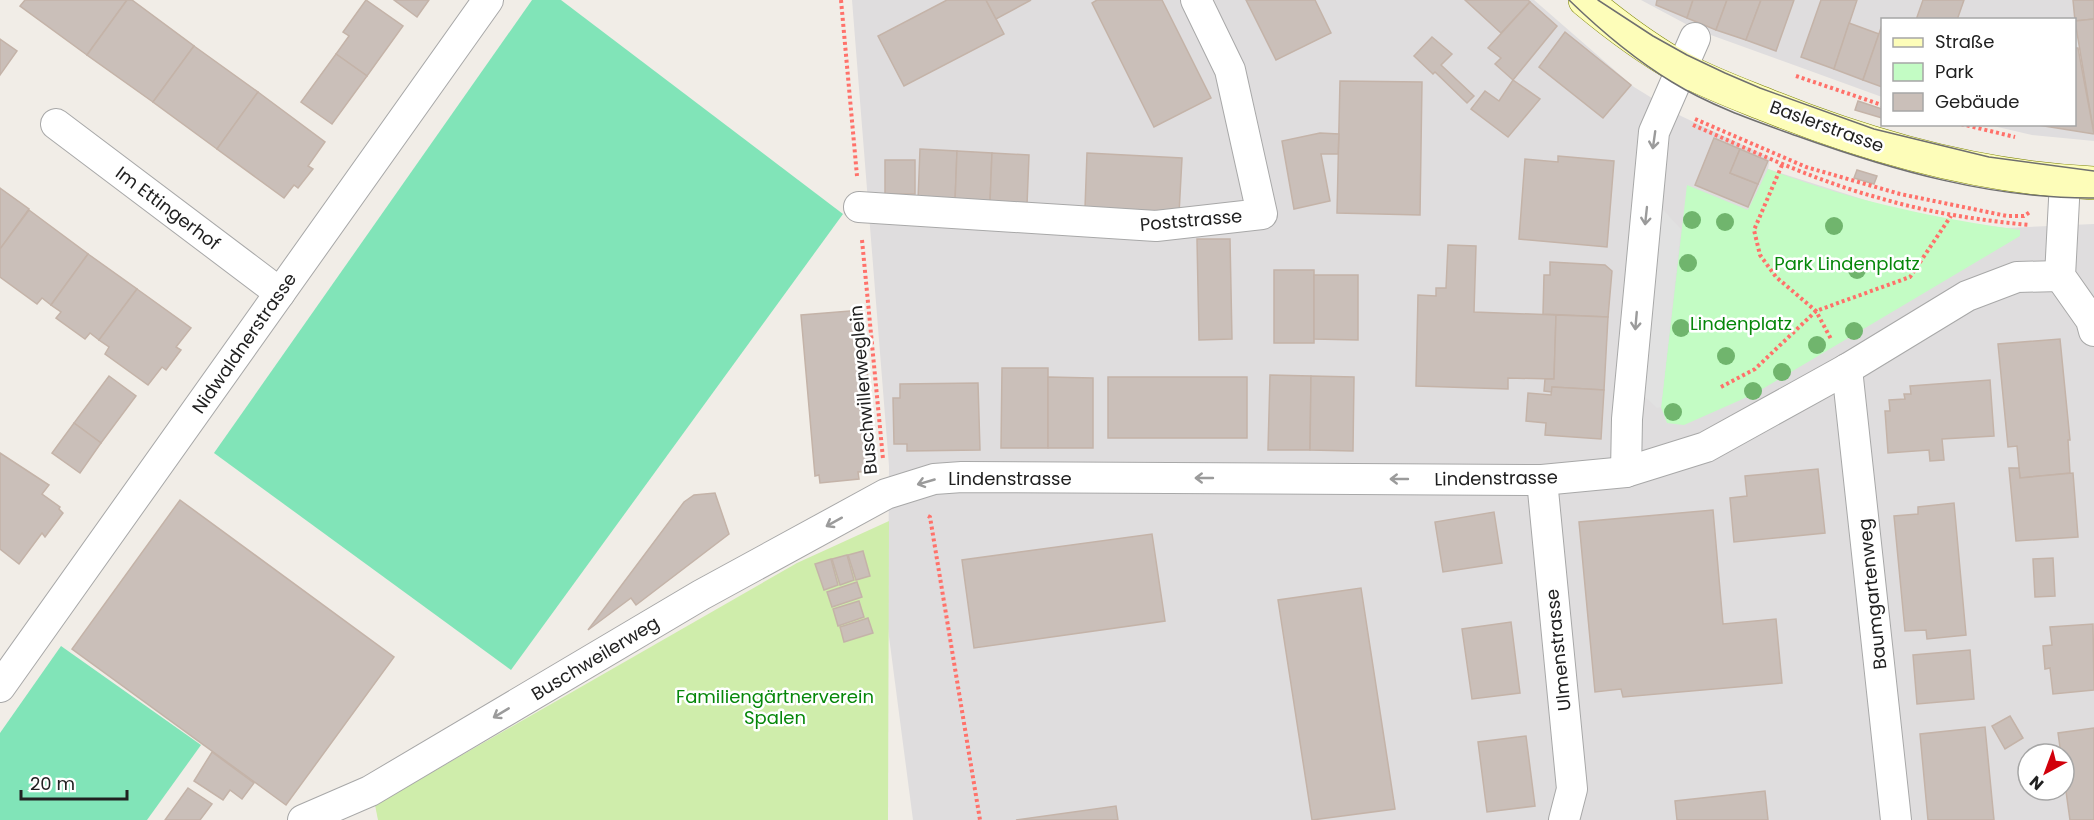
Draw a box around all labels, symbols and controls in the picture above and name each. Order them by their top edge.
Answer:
legend [1881,18,2076,126]
text: Straße [1935,29,1994,54]
text: Park [1935,59,1974,84]
text: Gebäude [1935,89,2019,114]
street label: Baslerstrasse [1766,94,1888,158]
one-way arrow [1648,129,1659,149]
street label: Im Ettingerhof [111,160,226,256]
street label: Poststrasse [1139,203,1243,237]
one-way arrow [1640,206,1651,226]
park label: Park Lindenplatz [1774,251,1920,276]
street label: Nidwaldnerstrasse [186,267,302,419]
street label: Buschwillerweglein [843,304,883,476]
one-way arrow [1630,310,1641,330]
park label: Lindenplatz [1690,311,1792,336]
street label: Lindenstrasse [1434,464,1558,492]
street label: Lindenstrasse [948,466,1072,491]
one-way arrow [1195,472,1215,484]
one-way arrow [1390,473,1410,485]
one-way arrow [917,477,936,488]
one-way arrow [826,517,844,528]
street label: Baumgartenweg [1852,517,1892,671]
street label: Ulmenstrasse [1539,588,1577,712]
street label: Buschweilerweg [526,610,664,706]
park label: Familiengärtnerverein Spalen [676,684,874,730]
one-way arrow [493,708,510,720]
north arrow [2016,742,2076,802]
scale bar [21,763,128,801]
text: N [2024,770,2049,796]
text: 20 m [30,771,75,796]

